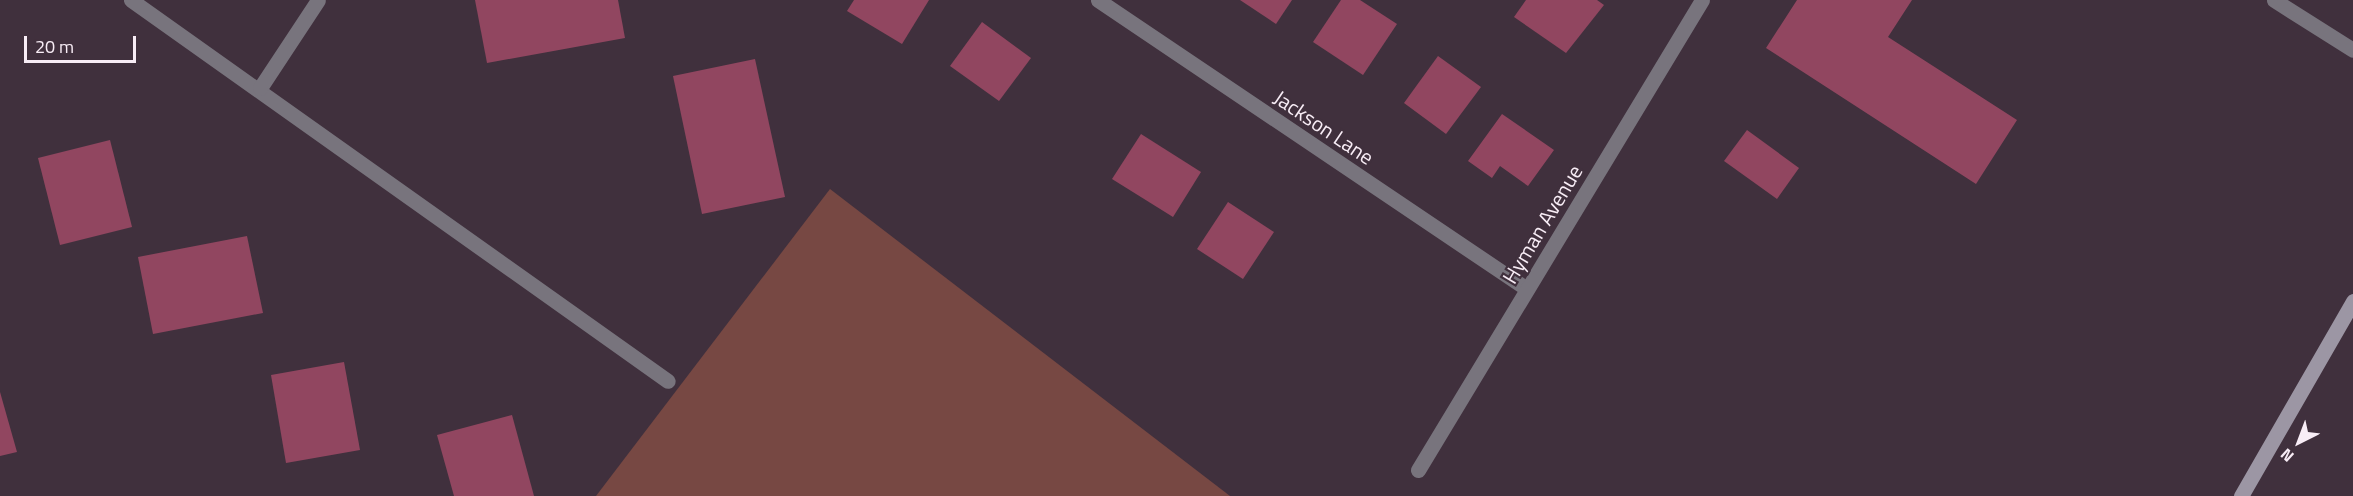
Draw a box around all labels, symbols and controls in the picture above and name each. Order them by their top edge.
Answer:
scale bar [27,24,140,62]
text: 20 m [35,33,74,60]
street label: Jackson Lane [1269,84,1379,170]
street label: Hyman Avenue [1497,160,1587,288]
north arrow [2269,412,2329,472]
text: N [2275,443,2299,468]

